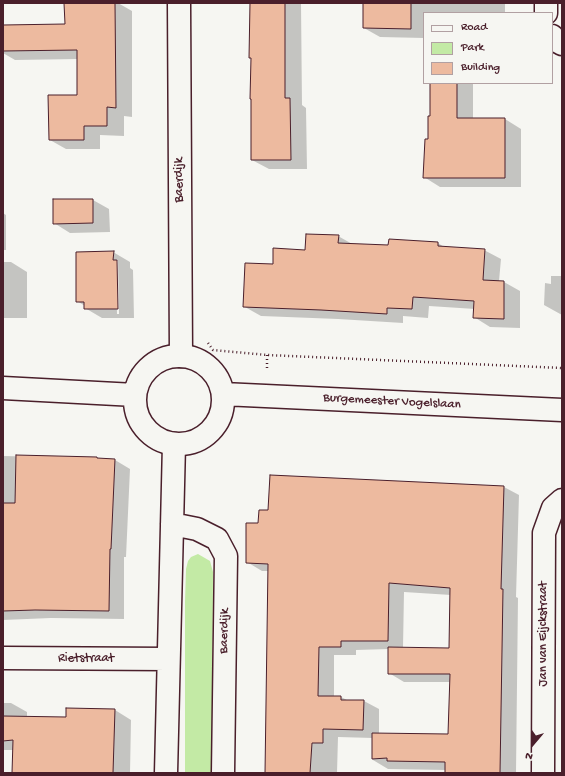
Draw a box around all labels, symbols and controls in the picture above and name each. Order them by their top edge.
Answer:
legend [423,12,553,84]
text: Road [461,21,487,35]
text: Park [461,41,484,55]
text: Building [461,61,500,75]
street label: Baerdijk [172,157,188,203]
street label: Burgemeester Vogelslaan [323,391,461,413]
street label: Jan van Eijckstraat [536,582,552,686]
street label: Baerdijk [217,608,233,654]
street label: Rietstraat [58,651,114,667]
north arrow [513,724,553,764]
text: N [524,749,534,762]

